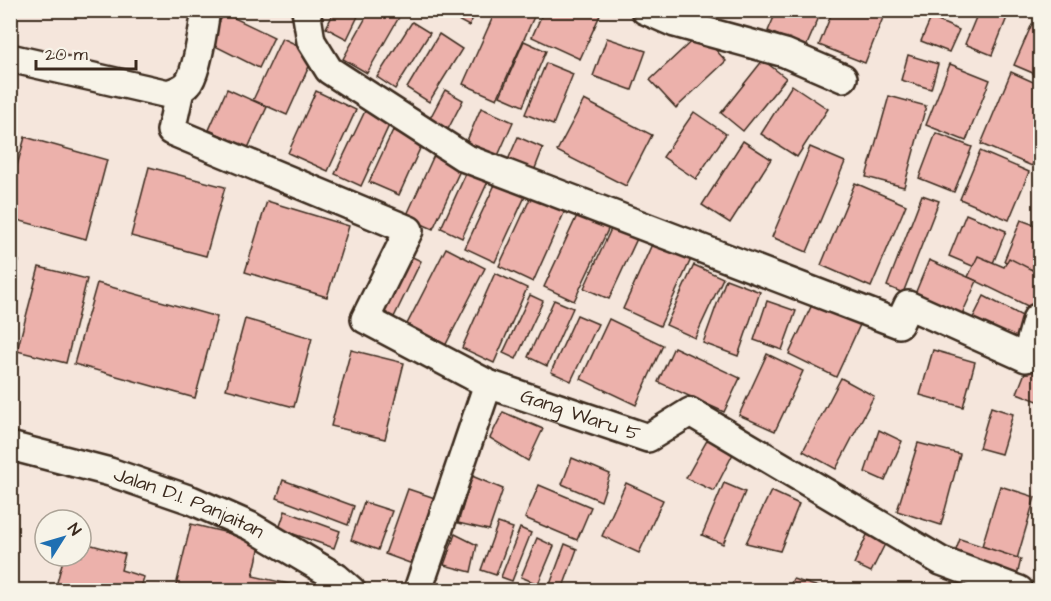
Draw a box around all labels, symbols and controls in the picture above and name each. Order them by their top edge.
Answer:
scale bar [36,33,136,71]
text: 20 m [45,42,88,67]
street label: Gang Waru 5 [517,382,644,448]
street label: Jalan D.I. Panjaitan [110,460,270,545]
north arrow [33,508,93,568]
text: N [62,519,86,540]

